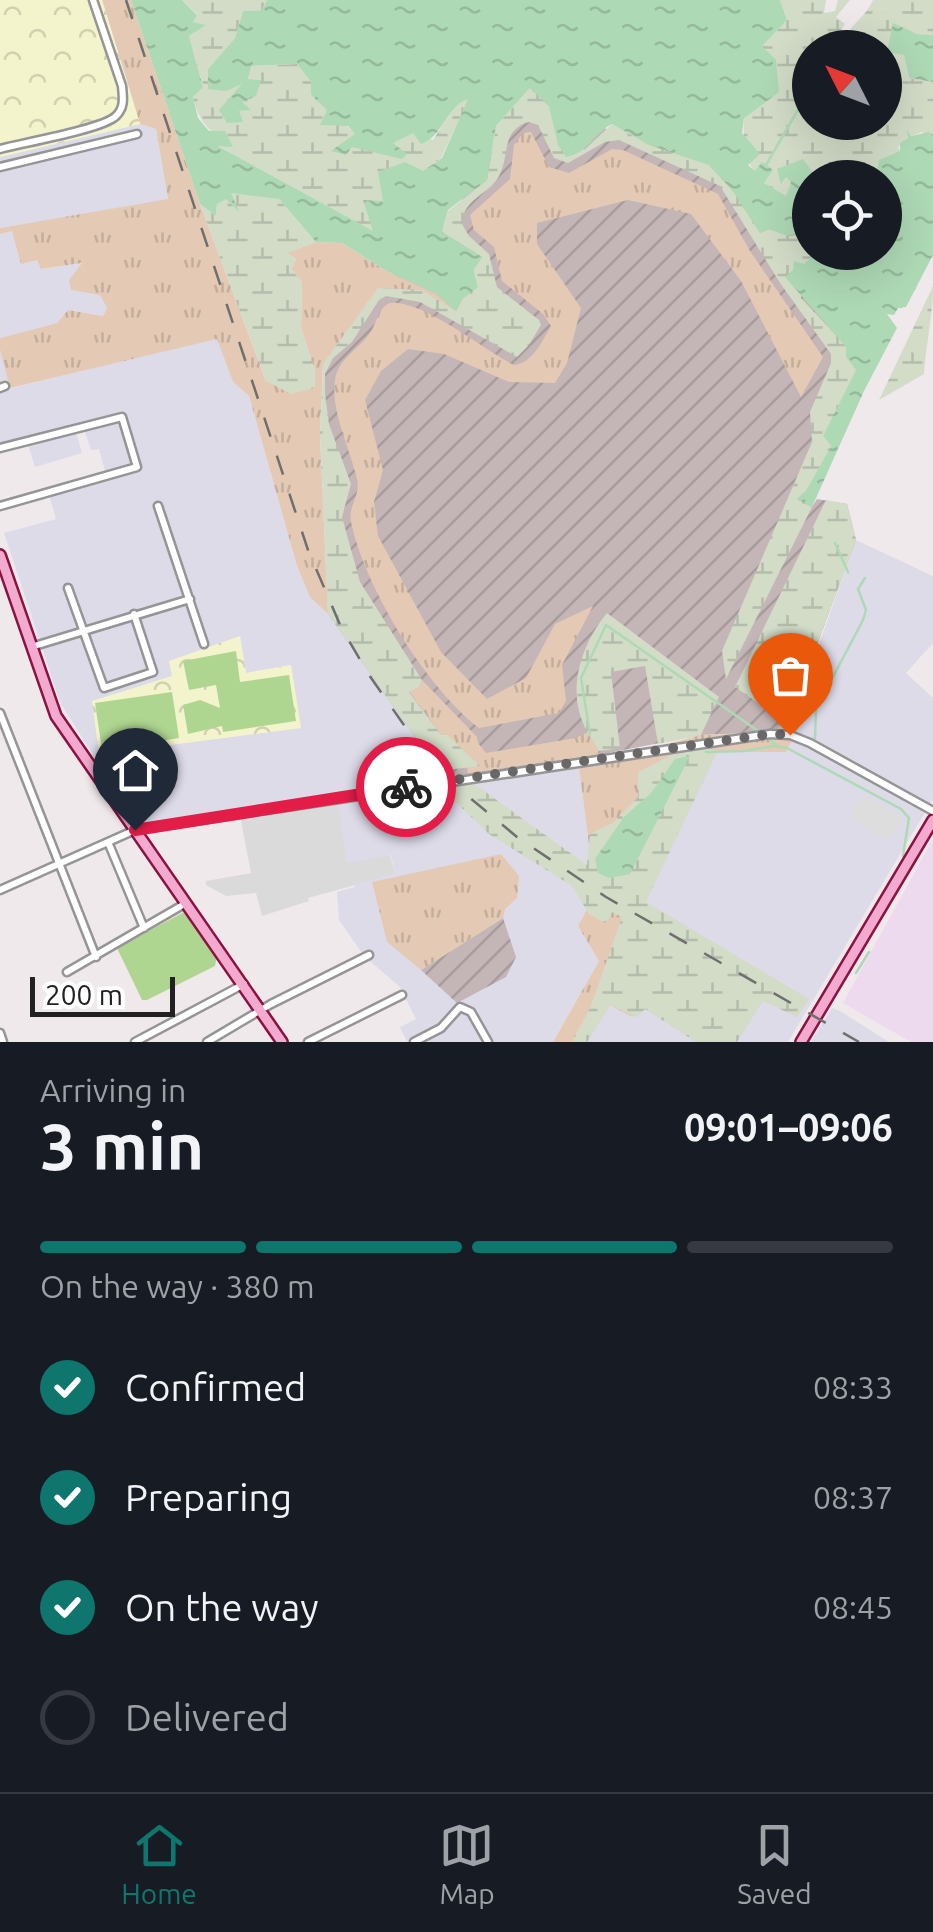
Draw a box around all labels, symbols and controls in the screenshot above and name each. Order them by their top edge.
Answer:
north arrow [792,30,902,140]
map controls [792,30,902,270]
button: locate [792,160,902,270]
pin [748,633,833,736]
icon: bag [763,648,818,703]
pin [93,728,178,831]
courier [356,737,456,837]
icon: home [108,743,163,798]
icon: bike [379,760,434,815]
scale bar [30,972,175,1016]
text: 200 m [45,979,123,1010]
text: Arriving in [40,1072,186,1108]
text: 09:01–09:06 [684,1106,893,1148]
text: 3 min [40,1109,204,1182]
text: On the way · 380 m [40,1268,315,1304]
icon: check [40,1360,95,1415]
text: Confirmed [125,1366,306,1408]
text: 08:33 [813,1369,893,1405]
icon: check [40,1470,95,1525]
text: Preparing [125,1476,292,1518]
text: 08:37 [813,1479,893,1515]
icon: check [40,1580,95,1635]
text: On the way [125,1586,318,1628]
text: 08:45 [813,1589,893,1625]
text: Delivered [125,1696,289,1738]
tab: Home [121,1818,197,1909]
tab: Map [439,1818,495,1909]
tab: Saved [737,1818,812,1909]

